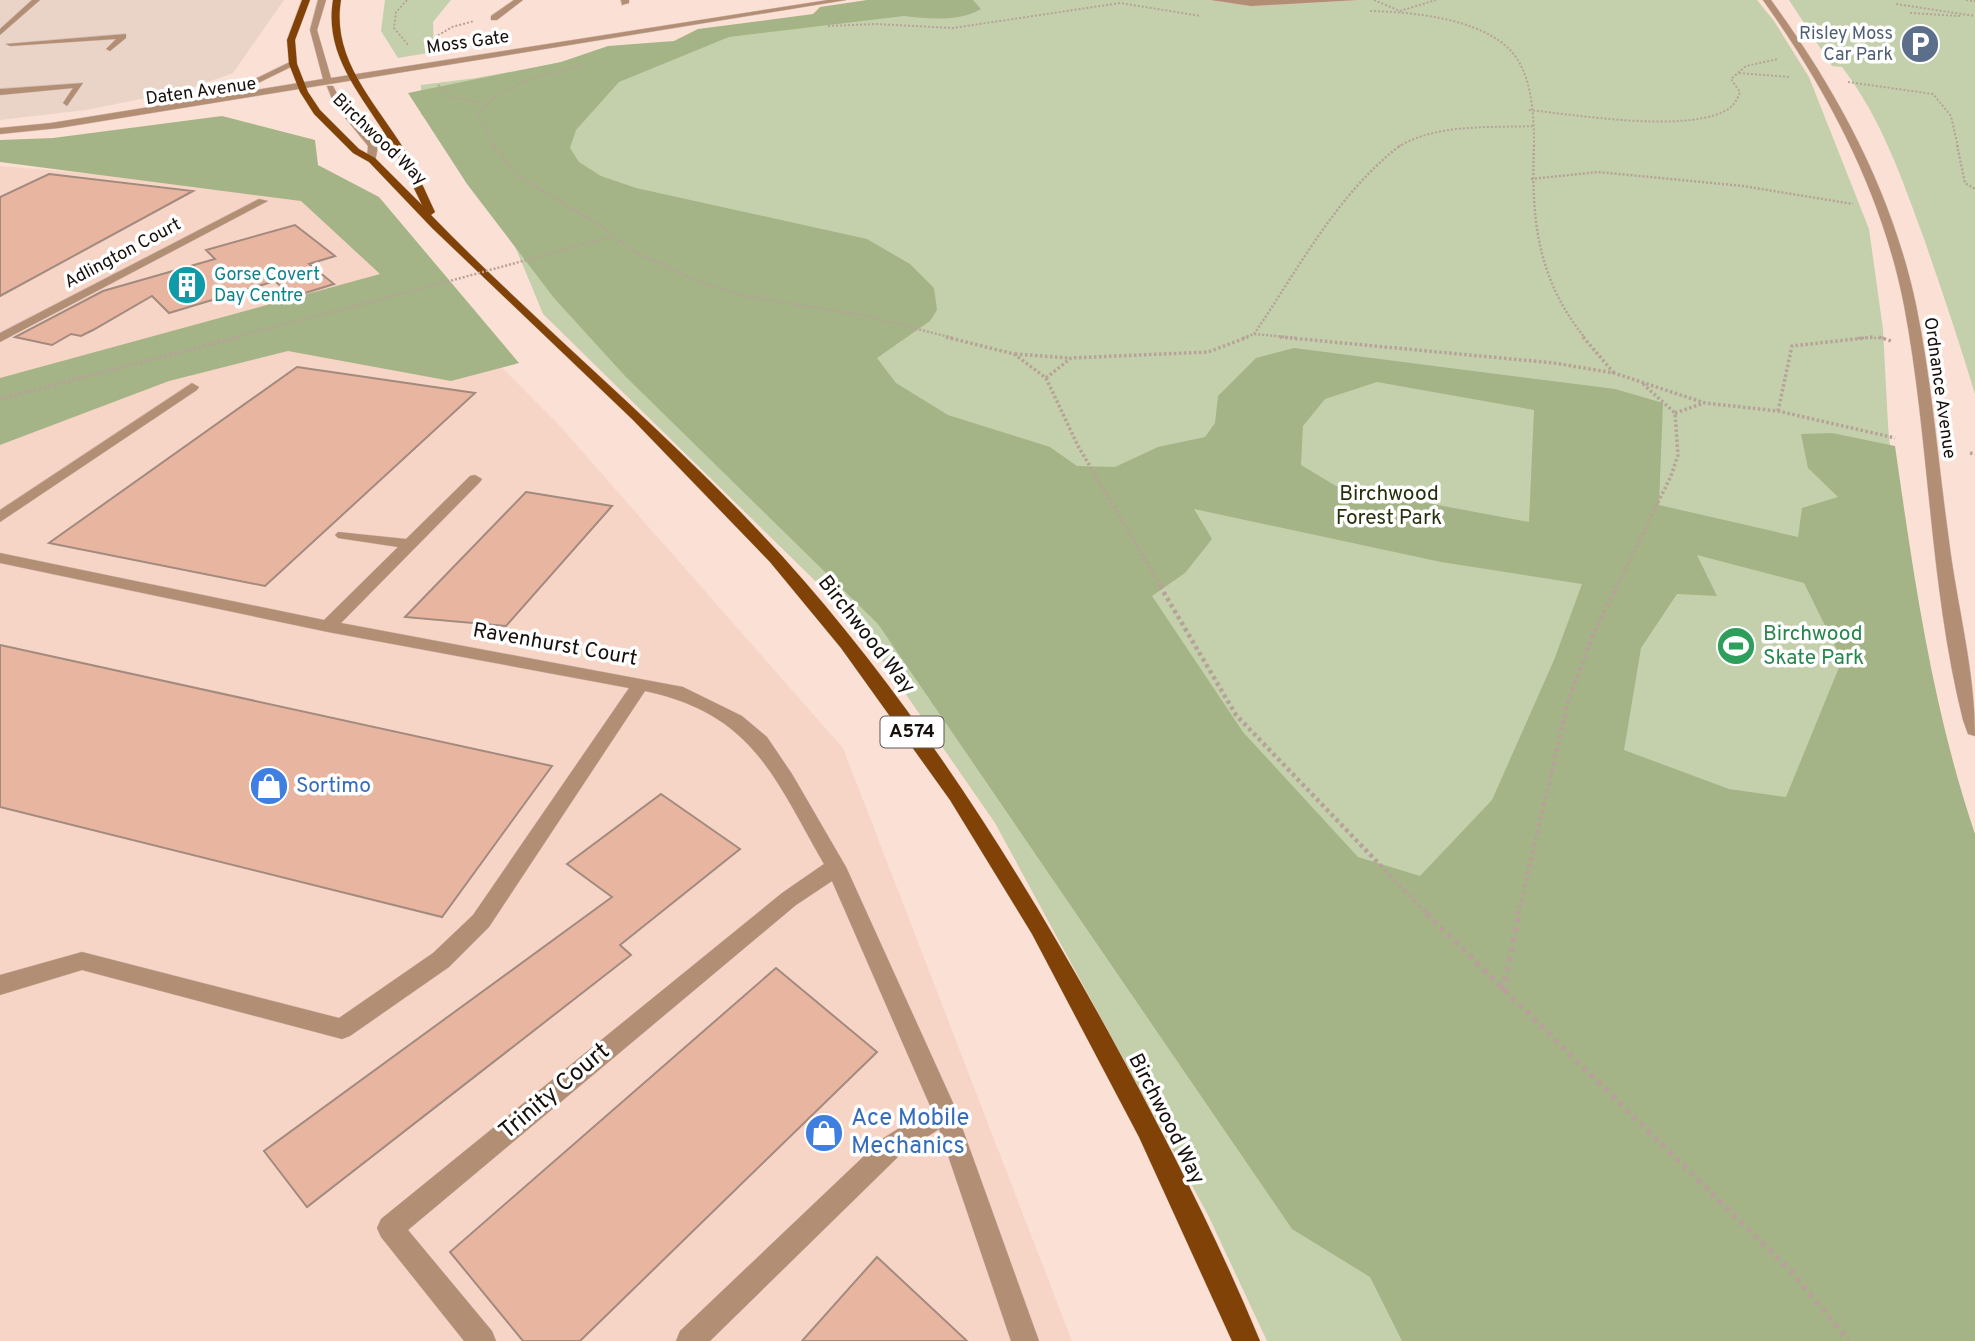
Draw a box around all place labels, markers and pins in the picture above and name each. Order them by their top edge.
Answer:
place label: Risley Moss Car Park [1799,23,1893,67]
parking icon: Risley Moss Car Park [1899,23,1941,65]
building icon: Gorse Covert Day Centre [166,264,208,306]
place label: Gorse Covert Day Centre [214,264,320,308]
place label: Birchwood Skate Park [1763,621,1864,672]
sports icon: Birchwood Skate Park [1715,625,1757,667]
shop icon: Sortimo [248,765,290,807]
place label: Sortimo [296,773,371,800]
place label: Ace Mobile Mechanics [851,1104,969,1162]
shop icon: Ace Mobile Mechanics [803,1112,845,1154]

